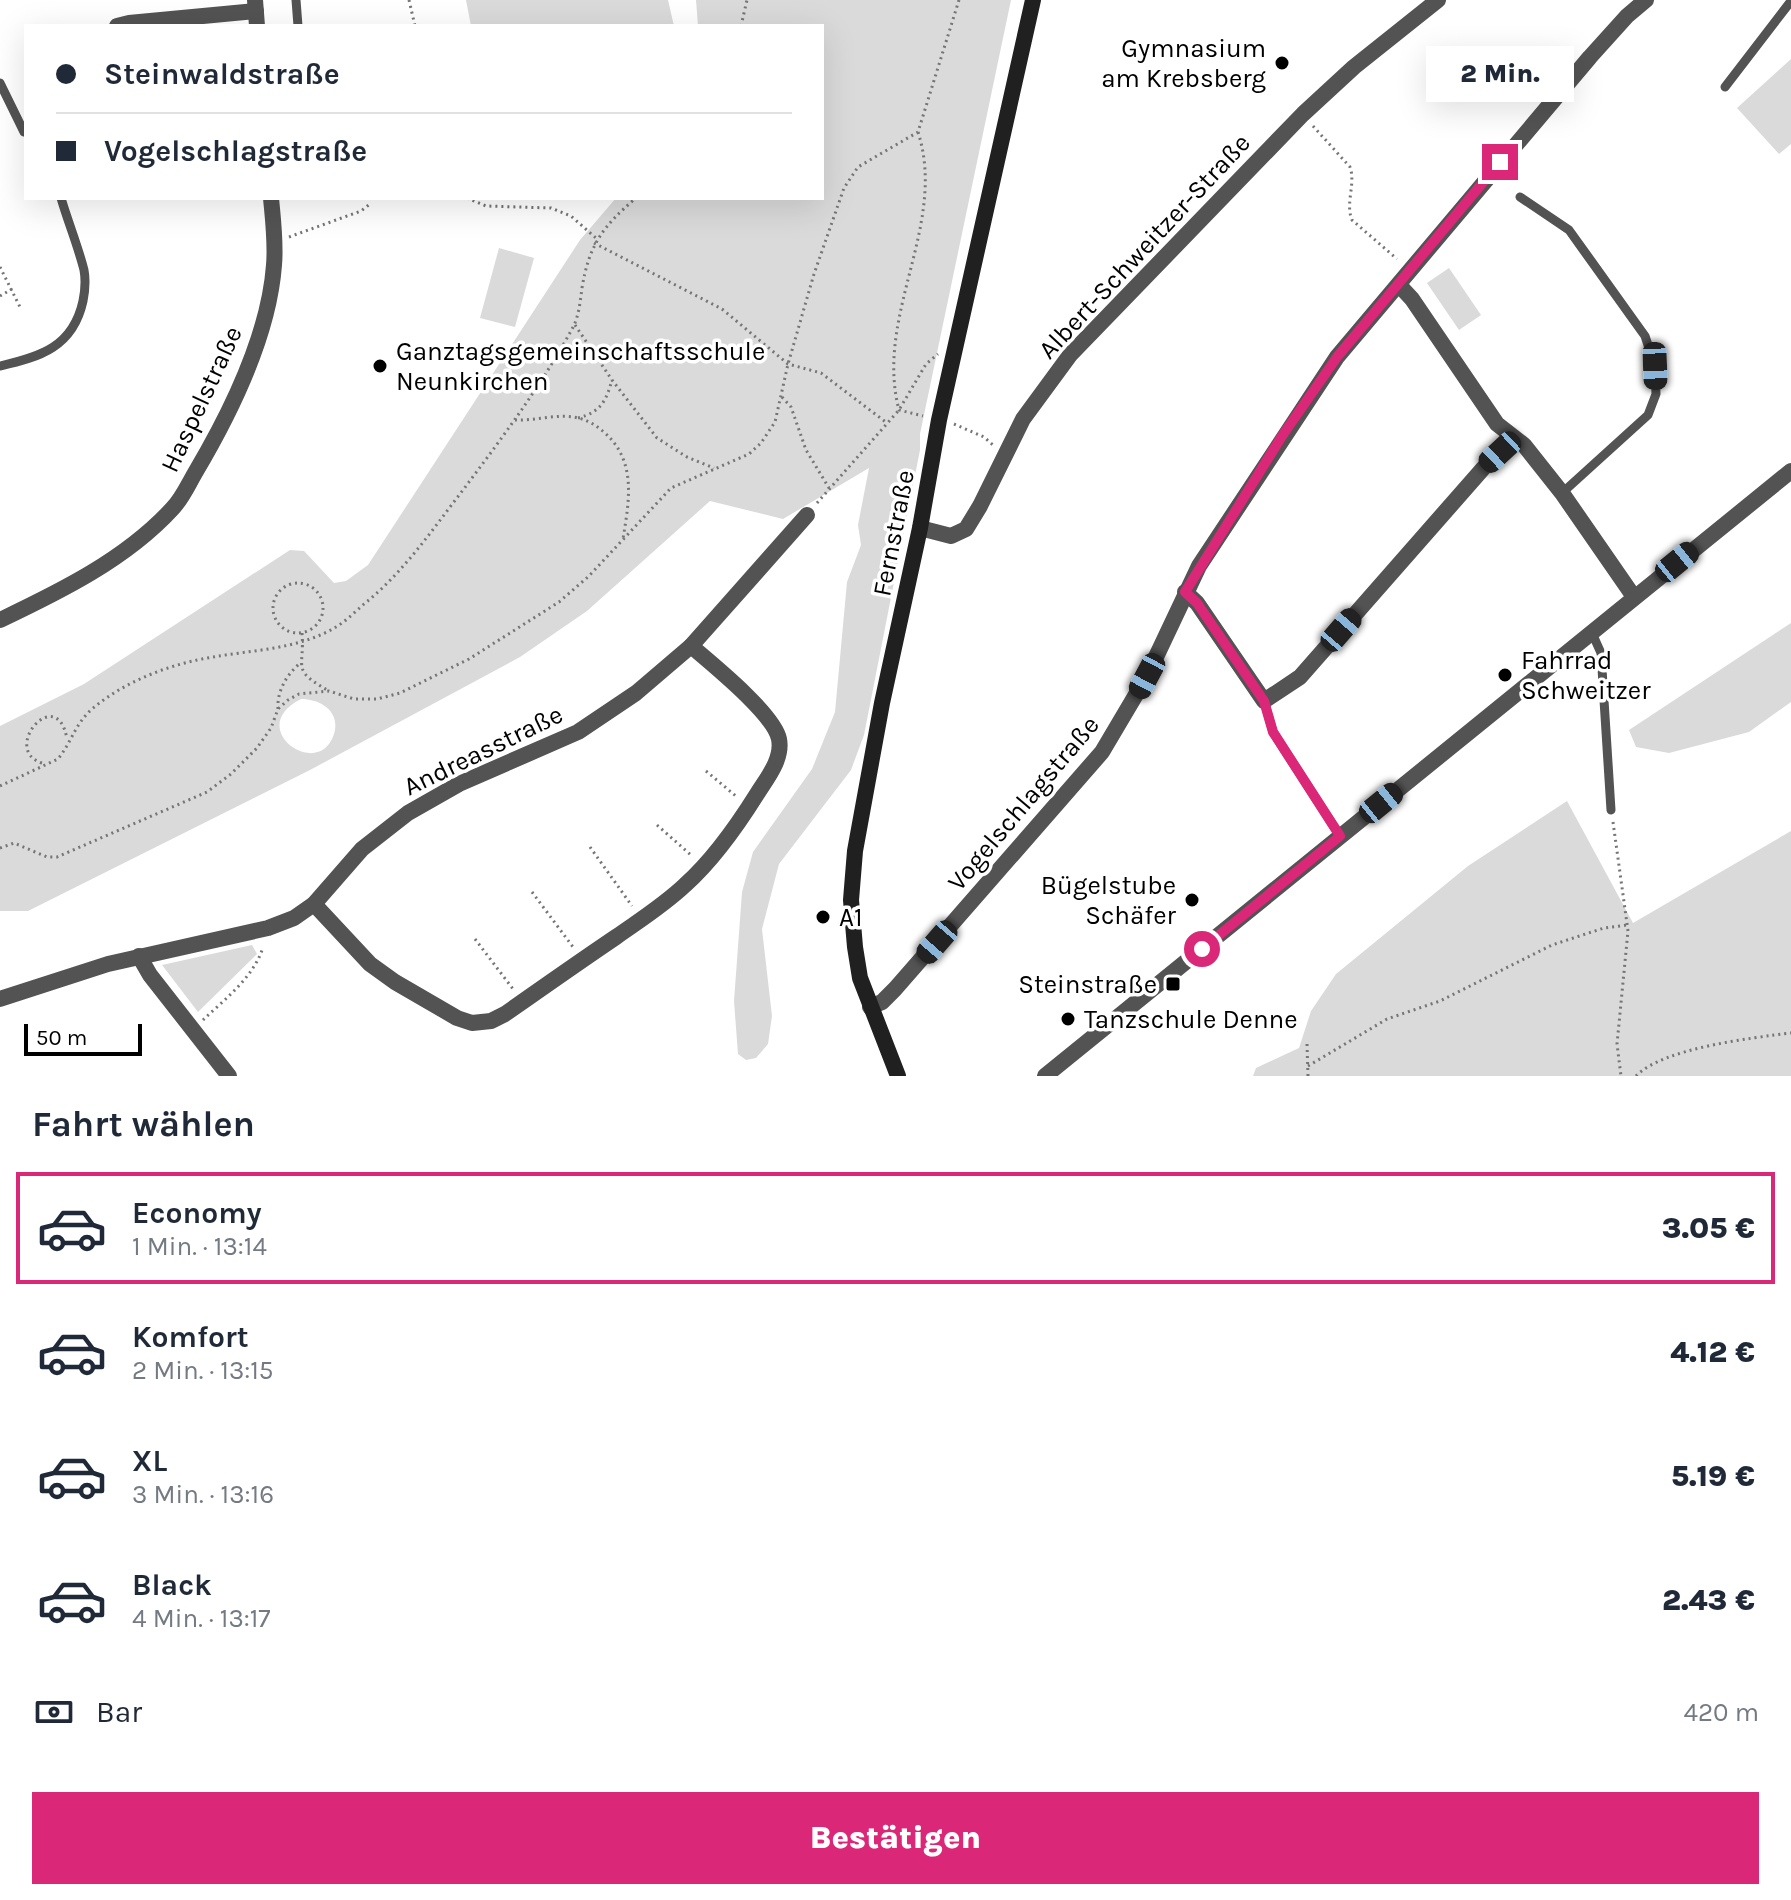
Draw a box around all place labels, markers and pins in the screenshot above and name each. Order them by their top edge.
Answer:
place label: Gymnasium am Krebsberg [1101,33,1266,94]
marker: Gymnasium am Krebsberg [1273,54,1291,72]
place label: Ganztagsgemeinschaftsschule Neunkirchen [396,336,765,397]
marker: Ganztagsgemeinschaftsschule Neunkirchen [371,357,389,375]
place label: Fahrrad Schweitzer [1521,645,1651,706]
marker: Fahrrad Schweitzer [1496,666,1514,684]
place label: Bügelstube Schäfer [1041,870,1177,931]
marker: Bügelstube Schäfer [1183,891,1201,909]
place label: A1 [839,902,863,933]
marker: A1 [814,908,832,926]
place label: Steinstraße [1018,969,1157,1000]
marker: Steinstraße [1164,975,1182,993]
place label: Tanzschule Denne [1084,1004,1298,1035]
marker: Tanzschule Denne [1059,1010,1077,1028]

